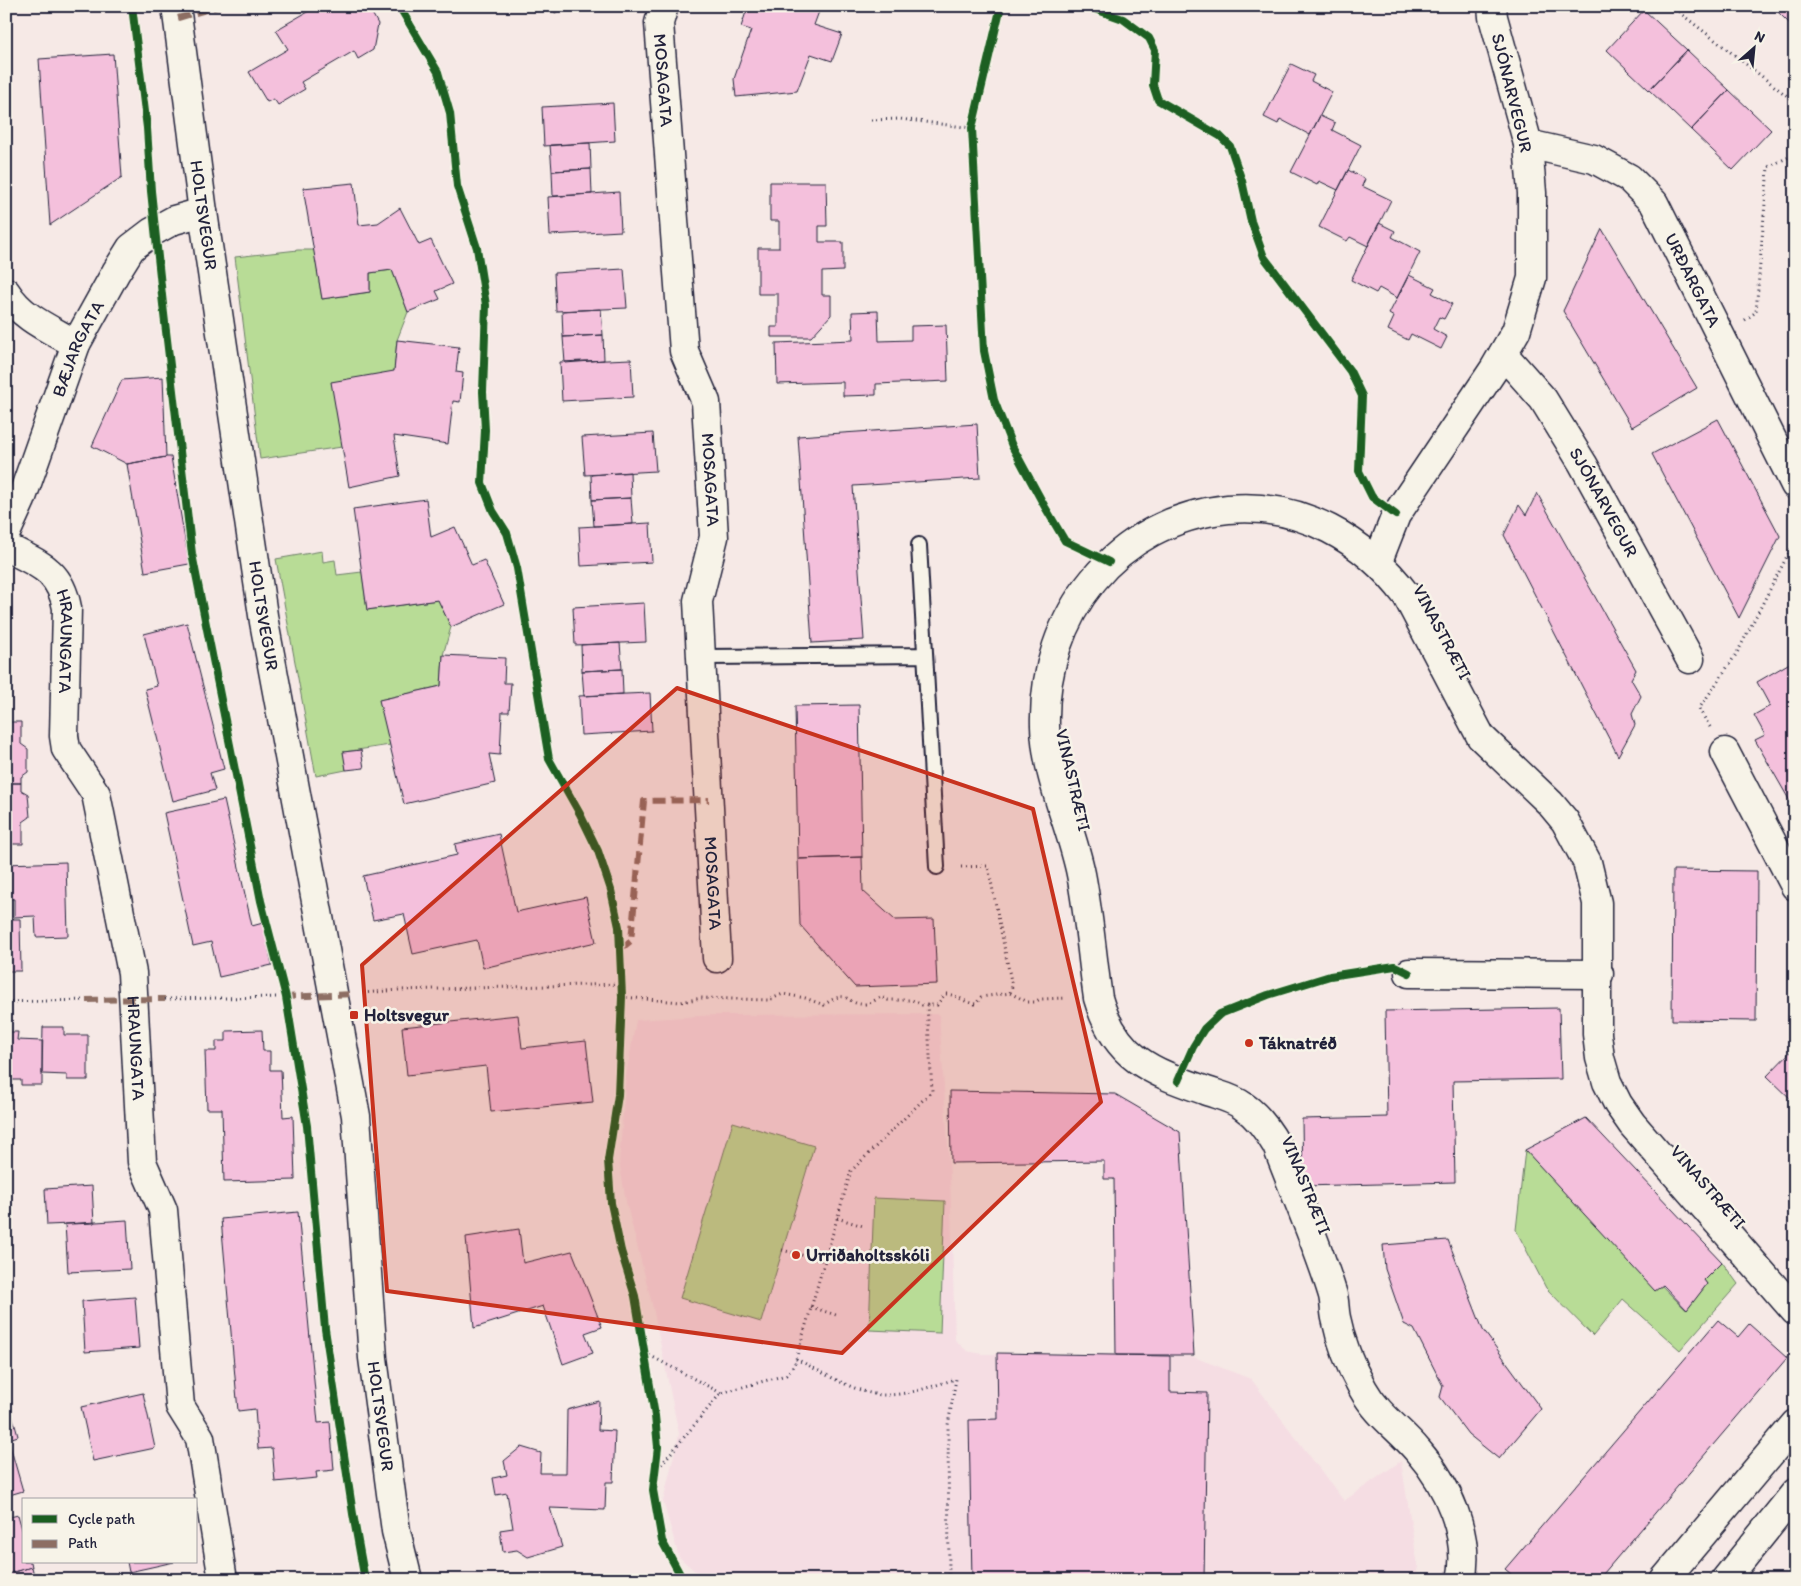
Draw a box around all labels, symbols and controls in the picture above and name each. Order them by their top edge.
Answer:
north arrow [1728,22,1778,72]
text: N [1752,27,1768,47]
street label: SJÓNARVEGUR [1487,31,1537,155]
street label: MOSAGATA [649,33,678,128]
street label: HOLTSVEGUR [185,159,223,272]
street label: URÐARGATA [1660,229,1725,331]
street label: BÆJARGATA [47,296,109,400]
street label: MOSAGATA [697,432,724,527]
street label: SJÓNARVEGUR [1564,443,1643,561]
street label: HOLTSVEGUR [244,559,284,672]
street label: VINASTRÆTI [1408,581,1476,683]
street label: HRAUNGATA [51,586,79,694]
street label: VINASTRÆTI [1051,727,1095,833]
street label: MOSAGATA [700,836,727,931]
street label: HRAUNGATA [122,995,150,1102]
place label: Holtsvegur [364,1004,450,1026]
marker: Holtsvegur [348,1009,360,1021]
place label: Táknatréð [1258,1032,1337,1054]
marker: Táknatréð [1243,1037,1255,1049]
street label: VINASTRÆTI [1276,1133,1336,1237]
street label: VINASTRÆTI [1665,1140,1751,1234]
place label: Urriðaholtsskóli [806,1244,930,1266]
marker: Urriðaholtsskóli [790,1249,802,1261]
street label: HOLTSVEGUR [363,1360,399,1473]
legend [22,1498,198,1564]
text: Cycle path [68,1510,135,1528]
text: Path [68,1534,97,1552]

